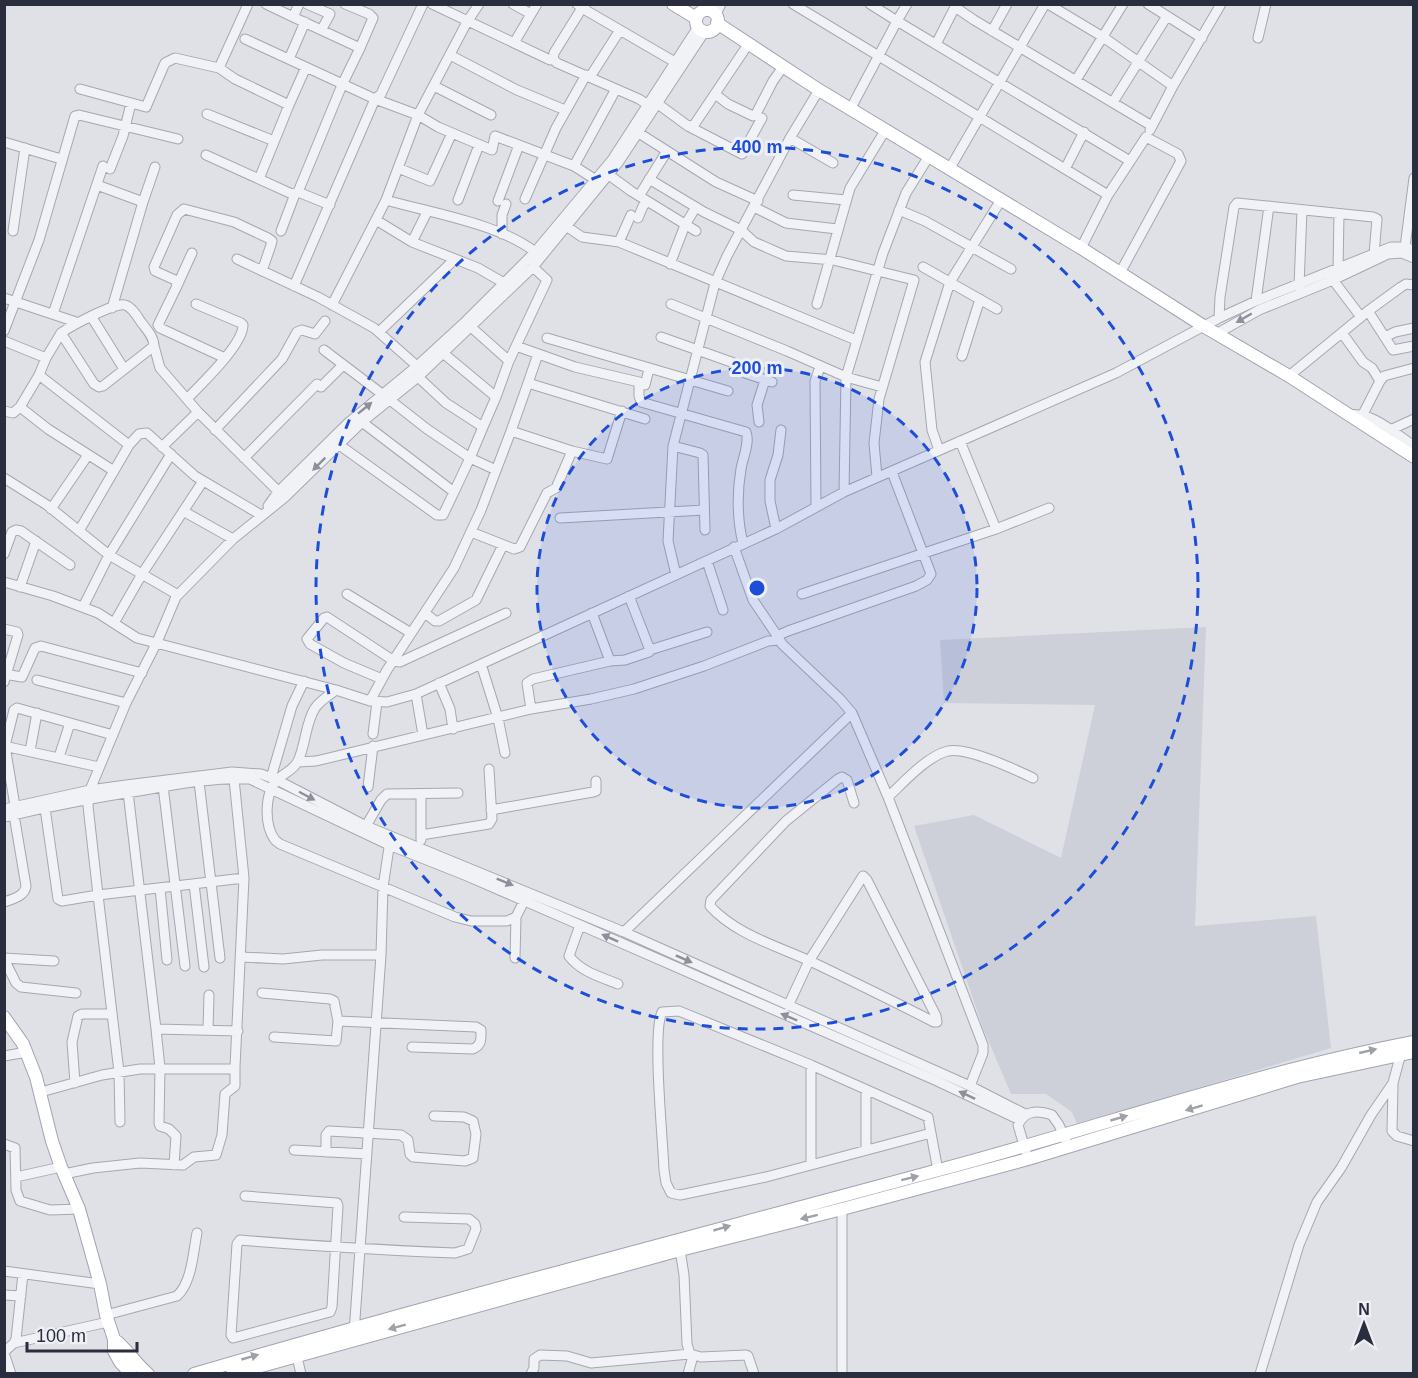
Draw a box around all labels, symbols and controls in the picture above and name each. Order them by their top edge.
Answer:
text: 400 m [731,137,783,157]
one-way arrow [1236,313,1252,324]
text: 200 m [731,358,783,378]
one-way arrow [357,401,373,414]
one-way arrow [312,456,326,470]
centre of rings [747,578,767,598]
one-way arrow [298,791,315,801]
one-way arrow [496,877,514,887]
one-way arrow [602,934,619,943]
one-way arrow [675,955,692,964]
one-way arrow [779,1012,797,1022]
one-way arrow [1359,1046,1378,1055]
one-way arrow [959,1091,976,1100]
one-way arrow [1185,1104,1203,1113]
one-way arrow [1110,1113,1128,1122]
one-way arrow [901,1172,919,1182]
one-way arrow [800,1213,818,1223]
one-way arrow [713,1222,731,1232]
north arrow [1334,1294,1394,1354]
text: N [1358,1301,1370,1318]
scale bar [27,1315,136,1353]
one-way arrow [388,1322,406,1332]
text: 100 m [36,1326,86,1346]
one-way arrow [241,1352,259,1361]

